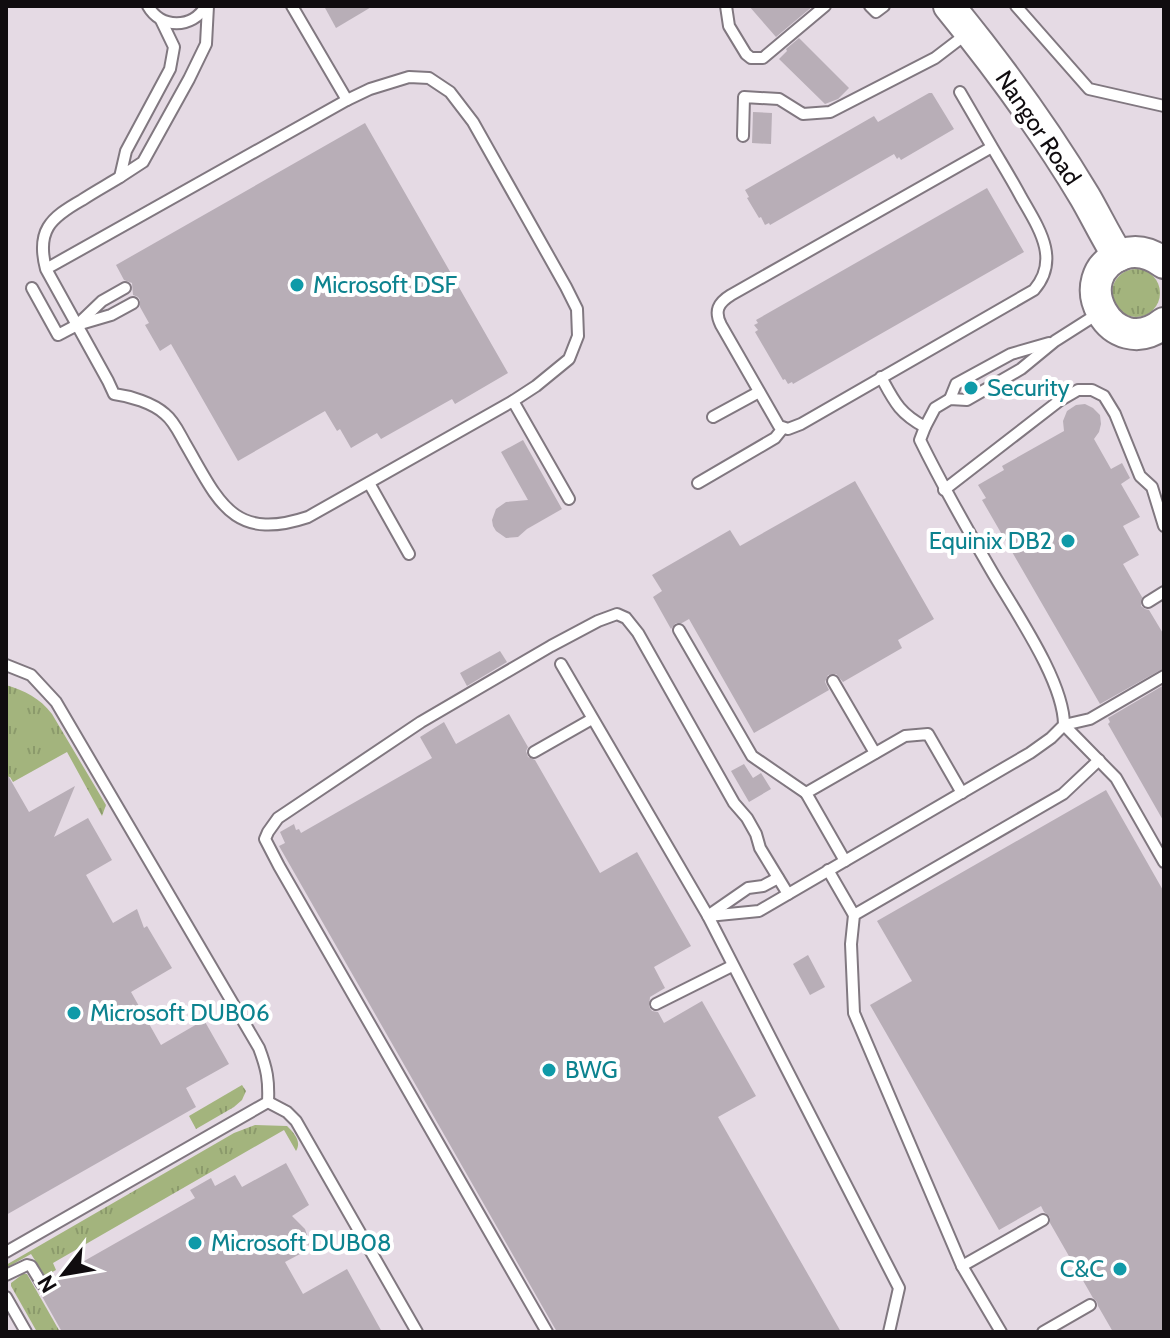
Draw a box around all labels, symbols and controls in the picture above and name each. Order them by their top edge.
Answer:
street label: Nangor Road [990,65,1087,190]
place label: Microsoft DSF [313,270,458,299]
marker: Microsoft DSF [288,276,306,294]
place label: Security [987,373,1070,402]
marker: Security [962,379,980,397]
place label: Equinix DB2 [929,526,1052,555]
marker: Equinix DB2 [1059,532,1077,550]
place label: Microsoft DUB06 [90,998,270,1027]
marker: Microsoft DUB06 [65,1004,83,1022]
place label: BWG [565,1055,618,1084]
marker: BWG [540,1061,558,1079]
place label: Microsoft DUB08 [211,1228,392,1257]
north arrow [24,1234,104,1314]
marker: Microsoft DUB08 [186,1234,204,1252]
place label: C&C [1060,1254,1104,1283]
marker: C&C [1111,1260,1129,1278]
text: N [32,1270,63,1298]

